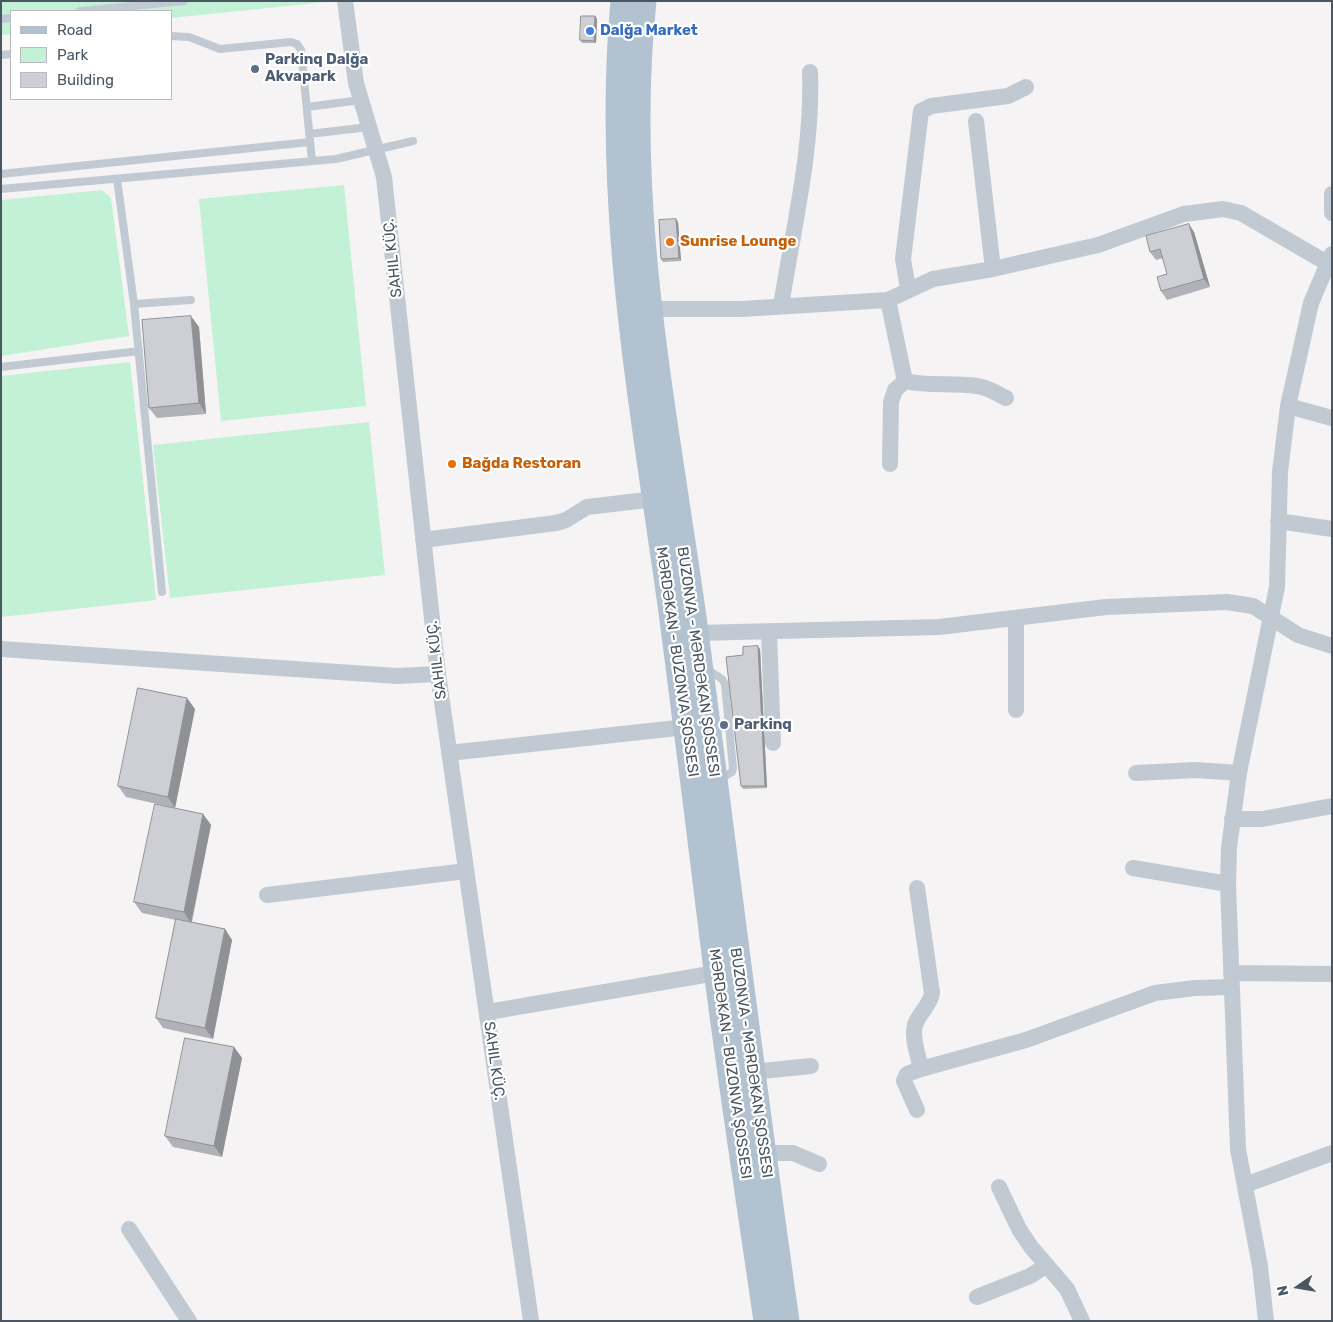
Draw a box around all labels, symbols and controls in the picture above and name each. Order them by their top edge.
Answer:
legend [10,10,172,100]
text: Road [57,21,93,39]
place label: Dalğa Market [600,22,698,40]
marker: Dalğa Market [584,25,596,37]
text: Park [57,46,88,64]
place label: Parkinq Dalğa Akvapark [265,51,368,86]
marker: Parkinq Dalğa Akvapark [249,63,261,75]
text: Building [57,71,114,89]
street label: SAHIL KÜÇ. [380,218,406,298]
place label: Sunrise Lounge [680,233,796,251]
marker: Sunrise Lounge [664,236,676,248]
place label: Bağda Restoran [462,455,581,473]
marker: Bağda Restoran [446,458,458,470]
street label: MƏRDƏKAN - BUZONVA ŞOSSESI [652,546,702,778]
street label: BUZONVA - MƏRDƏKAN ŞOSSESI [673,546,723,778]
street label: SAHIL KÜÇ. [423,620,451,700]
place label: Parkinq [734,716,792,734]
marker: Parkinq [718,719,730,731]
street label: BUZONVA - MƏRDƏKAN ŞOSSESI [726,947,776,1179]
street label: MƏRDƏKAN - BUZONVA ŞOSSESI [705,948,755,1180]
street label: SAHIL KÜÇ. [480,1021,508,1101]
north arrow [1273,1262,1323,1312]
text: N [1273,1284,1292,1297]

